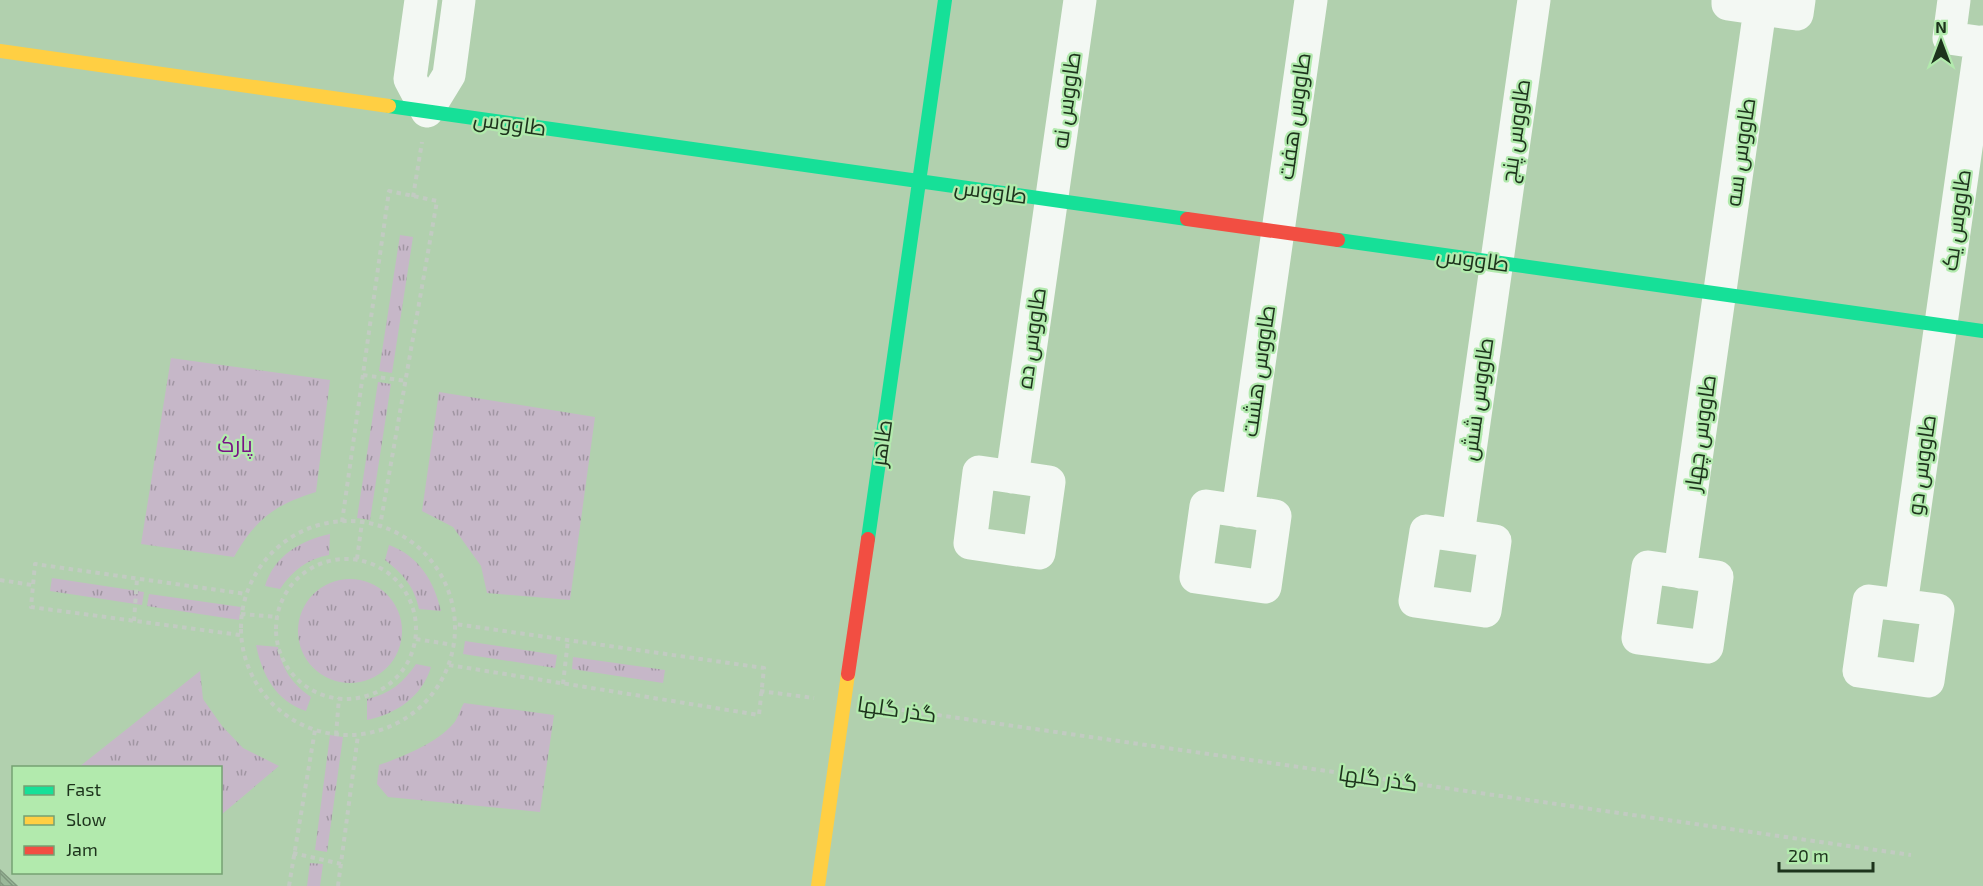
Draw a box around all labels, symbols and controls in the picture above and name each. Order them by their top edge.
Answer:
north arrow [1911,12,1971,72]
text: N [1935,17,1947,36]
street label: طاووس نه [1045,50,1087,150]
street label: طاووس هفت [1271,51,1317,181]
street label: طاووس پنج [1494,77,1537,185]
street label: طاووس سه [1719,96,1761,208]
street label: طاووس [472,104,548,142]
street label: طاووس یک [1935,167,1977,273]
street label: طاووس [953,172,1029,210]
street label: طاووس [1435,240,1511,278]
street label: طاووس ده [1010,286,1052,390]
street label: طاووس هشت [1235,303,1281,439]
street label: طاووس شش [1455,336,1499,462]
street label: طاووس چهار [1678,373,1723,495]
street label: طاووس دو [1900,413,1942,517]
street label: طاهر [864,418,897,470]
park label: پارک [217,430,253,459]
street label: گذر گلها [855,690,939,728]
street label: گذر گلها [1336,759,1420,797]
legend [12,766,222,874]
text: Fast [66,778,101,800]
text: Slow [66,808,107,830]
scale bar [1779,835,1874,873]
text: Jam [66,838,98,860]
text: 20 m [1788,844,1829,866]

